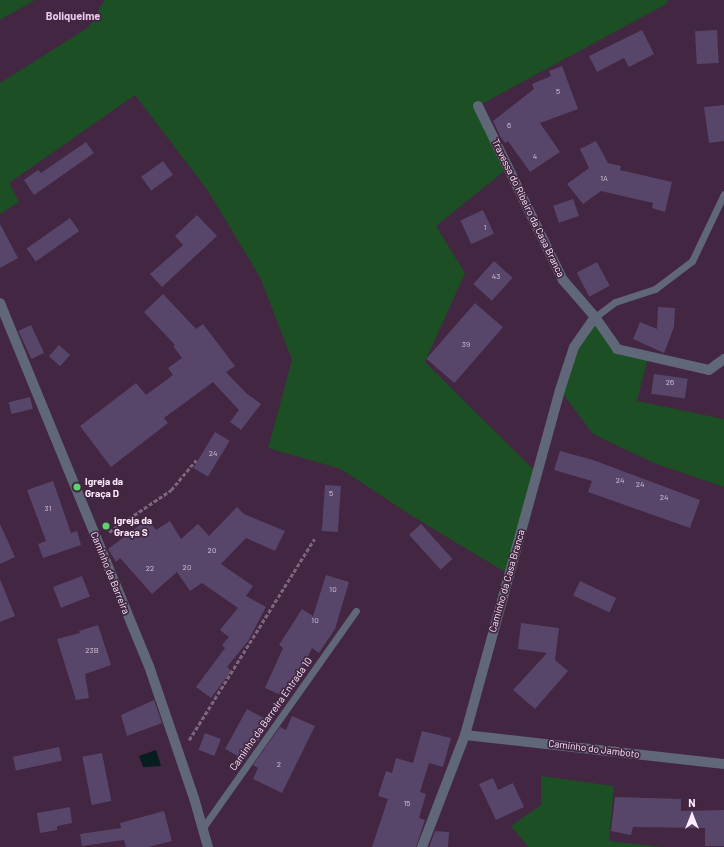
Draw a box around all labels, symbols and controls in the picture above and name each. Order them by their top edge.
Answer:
district label: Boliqueime [46,9,100,23]
house number: 5 [556,87,560,97]
house number: 6 [507,121,511,131]
street label: Travessa do Ribeiro da Casa Branca [489,137,567,279]
house number: 4 [533,152,537,162]
house number: 1A [600,174,608,184]
house number: 1 [484,223,486,233]
house number: 43 [492,272,500,282]
house number: 39 [462,340,470,350]
house number: 26 [666,378,674,388]
house number: 24 [209,449,217,459]
place label: Igreja da Graça D [85,475,123,498]
house number: 24 [616,476,624,486]
house number: 24 [636,480,644,490]
marker: Igreja da Graça D [72,482,82,492]
house number: 5 [329,489,333,499]
house number: 24 [660,493,668,503]
house number: 31 [45,504,51,514]
place label: Igreja da Graça S [114,514,152,538]
marker: Igreja da Graça S [101,521,111,531]
street label: Caminho da Casa Branca [487,528,527,634]
street label: Caminho da Barreira [88,530,132,616]
house number: 20 [208,546,216,556]
house number: 20 [183,563,191,573]
house number: 22 [146,564,154,574]
house number: 10 [329,585,337,595]
house number: 10 [311,616,319,626]
house number: 23B [85,646,99,656]
street label: Caminho da Barreira Entrada 10 [227,655,315,773]
street label: Caminho do Jamboto [548,737,640,761]
house number: 2 [277,760,281,770]
north arrow [672,795,712,835]
text: N [688,796,696,809]
house number: 15 [404,799,410,809]

